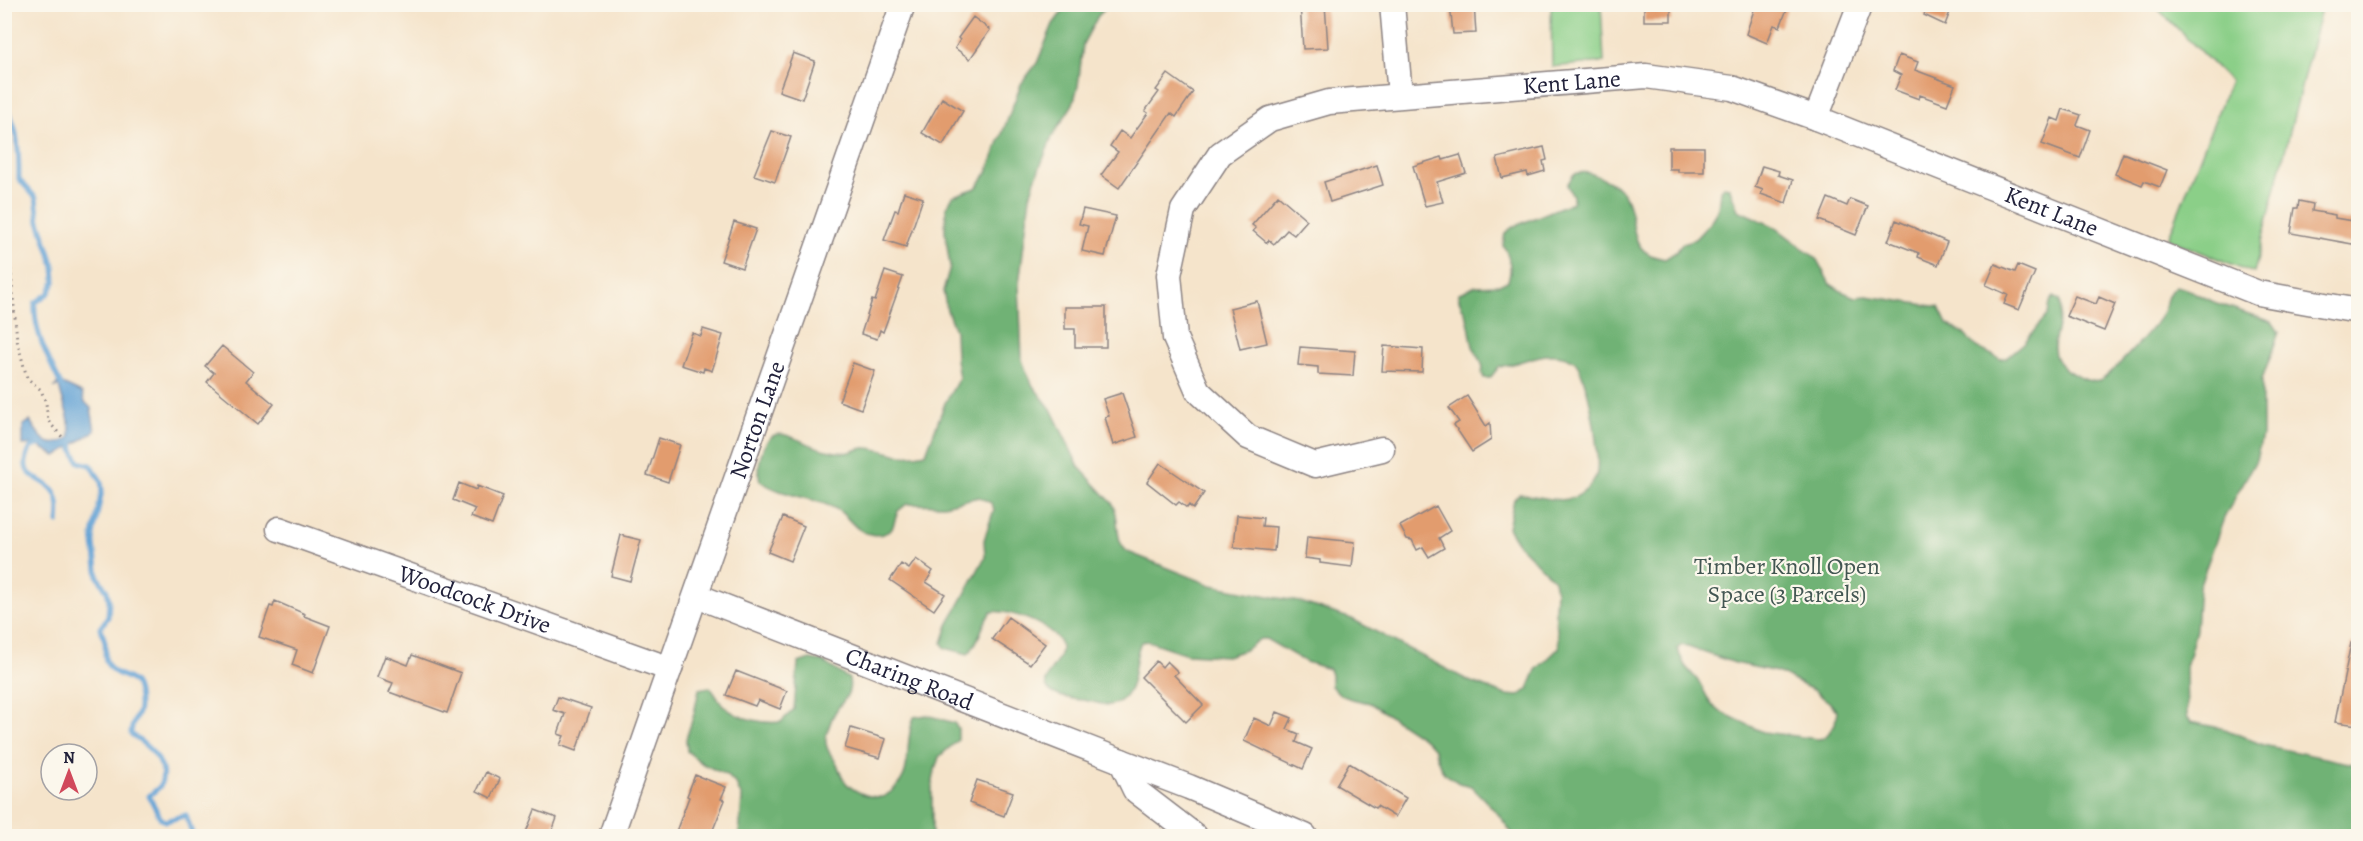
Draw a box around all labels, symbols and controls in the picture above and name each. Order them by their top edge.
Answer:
street label: Kent Lane [1521,62,1622,102]
street label: Kent Lane [2000,178,2103,244]
street label: Norton Lane [722,357,793,483]
park label: Timber Knoll Open Space (3 Parcels) [1694,550,1880,610]
street label: Woodcock Drive [393,557,556,641]
street label: Charing Road [841,639,978,718]
north arrow [39,742,99,802]
text: N [63,747,75,769]

